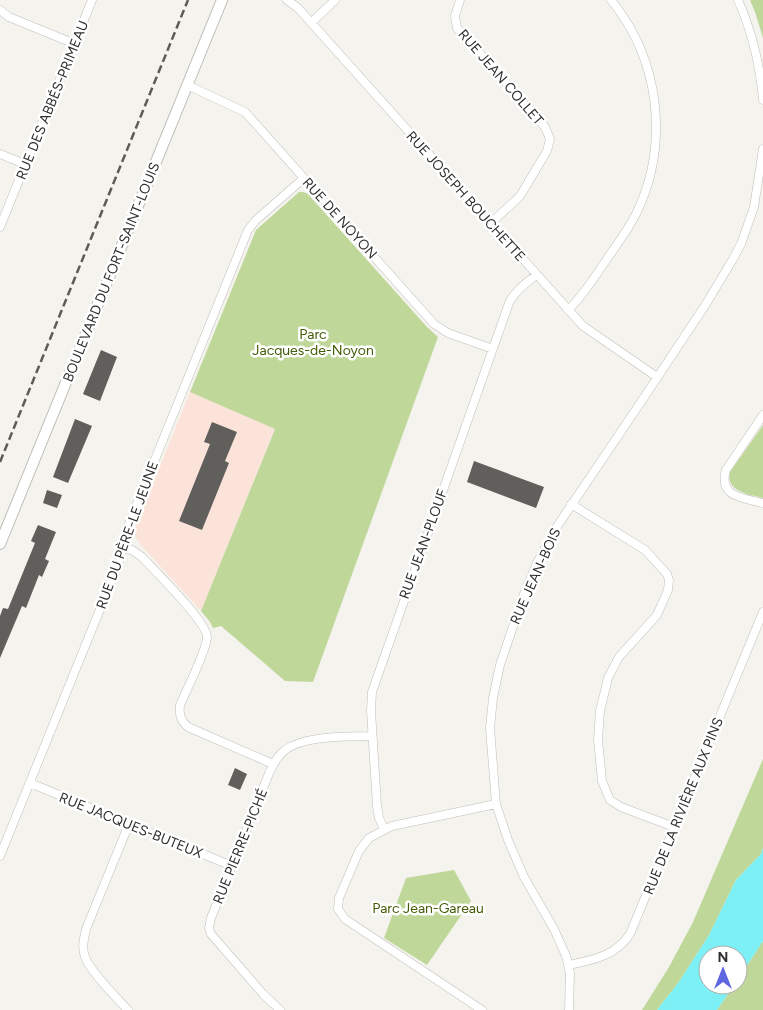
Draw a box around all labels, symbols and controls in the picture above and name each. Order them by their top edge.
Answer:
street label: RUE DES ABBÉS-PRIMEAU [13,18,92,182]
street label: RUE JEAN COLLET [454,26,547,129]
street label: RUE JOSEPH BOUCHETTE [403,128,529,265]
street label: BOULEVARD DU FORT-SAINT-LOUIS [59,160,163,385]
street label: RUE DE NOYON [299,174,381,262]
park label: Parc Jacques-de-Noyon [252,326,374,359]
street label: RUE DU PÈRE-LE JEUNE [93,459,162,611]
street label: RUE JEAN-PLOUF [396,487,451,601]
street label: RUE JEAN-BOIS [507,525,564,627]
street label: RUE DE LA RIVIÈRE AUX PINS [640,715,727,897]
street label: RUE PIERRE-PICHÉ [210,786,271,906]
street label: RUE JACQUES-BUTEUX [57,789,205,862]
park label: Parc Jean-Gareau [372,900,484,917]
north arrow [698,945,748,995]
text: N [718,949,728,966]

